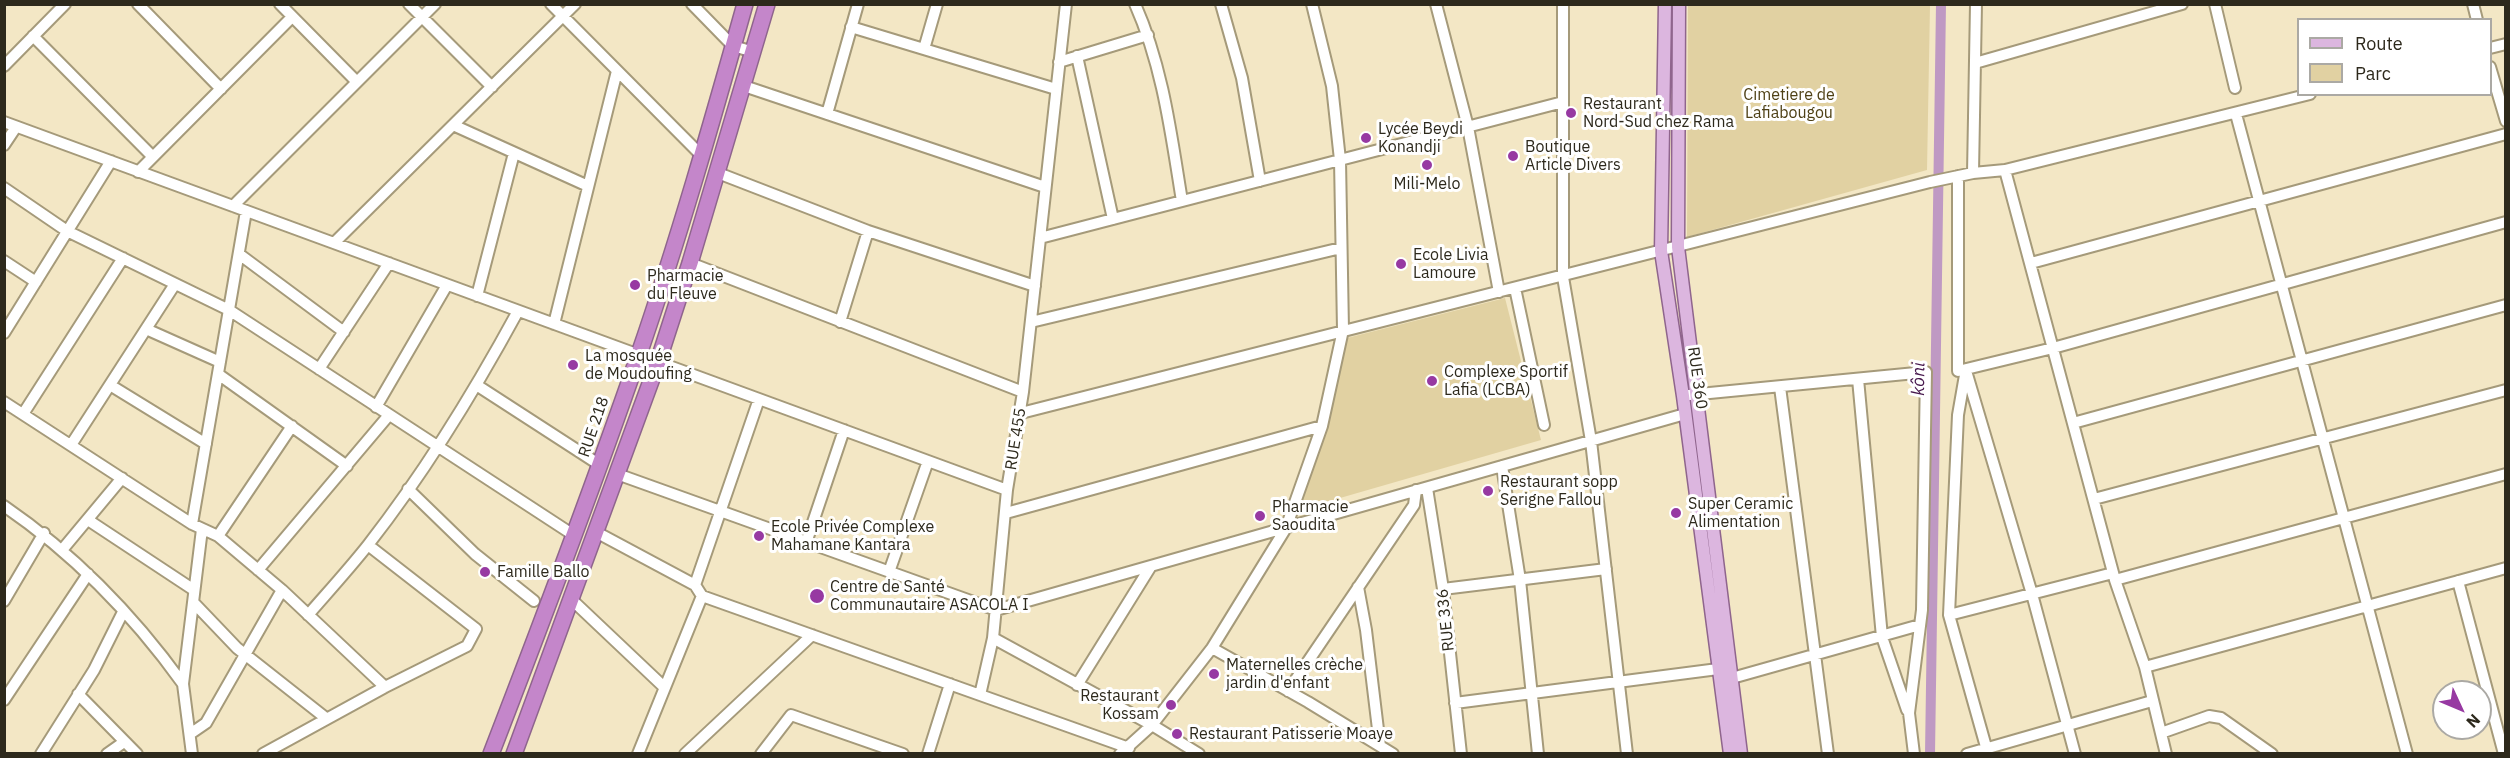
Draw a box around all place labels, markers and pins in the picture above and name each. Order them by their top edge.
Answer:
place label: Restaurant Nord-Sud chez Rama [1583,94,1734,132]
marker: Restaurant Nord-Sud chez Rama [1564,106,1578,120]
place label: Lycée Beydi Konandji [1378,119,1463,157]
marker: Lycée Beydi Konandji [1359,131,1373,145]
place label: Boutique Article Divers [1525,137,1621,175]
marker: Boutique Article Divers [1506,149,1520,163]
marker: Mili-Melo [1420,158,1434,172]
place label: Mili-Melo [1394,174,1460,194]
place label: Ecole Livia Lamoure [1413,245,1488,283]
marker: Ecole Livia Lamoure [1394,257,1408,271]
place label: Pharmacie du Fleuve [647,266,724,304]
marker: Pharmacie du Fleuve [628,278,642,292]
place label: La mosquée de Moudoufing [585,346,692,384]
marker: La mosquée de Moudoufing [566,358,580,372]
place label: Complexe Sportif Lafia (LCBA) [1444,362,1568,400]
marker: Complexe Sportif Lafia (LCBA) [1425,374,1439,388]
place label: Restaurant sopp Serigne Fallou [1500,472,1618,510]
marker: Restaurant sopp Serigne Fallou [1481,484,1495,498]
place label: Super Ceramic Alimentation [1688,494,1793,532]
place label: Pharmacie Saoudita [1272,497,1349,535]
marker: Super Ceramic Alimentation [1669,506,1683,520]
marker: Pharmacie Saoudita [1253,509,1267,523]
place label: Ecole Privée Complexe Mahamane Kantara [771,517,934,555]
marker: Ecole Privée Complexe Mahamane Kantara [752,529,766,543]
place label: Famille Ballo [497,562,590,582]
marker: Famille Ballo [478,565,492,579]
place label: Centre de Santé Communautaire ASACOLA I [830,577,1029,615]
marker: Centre de Santé Communautaire ASACOLA I [808,587,826,605]
place label: Maternelles crèche jardin d'enfant [1226,655,1363,693]
marker: Maternelles crèche jardin d'enfant [1207,667,1221,681]
place label: Restaurant Kossam [1080,686,1159,724]
marker: Restaurant Kossam [1164,698,1178,712]
place label: Restaurant Patisserie Moaye [1189,724,1393,744]
marker: Restaurant Patisserie Moaye [1170,727,1184,741]

